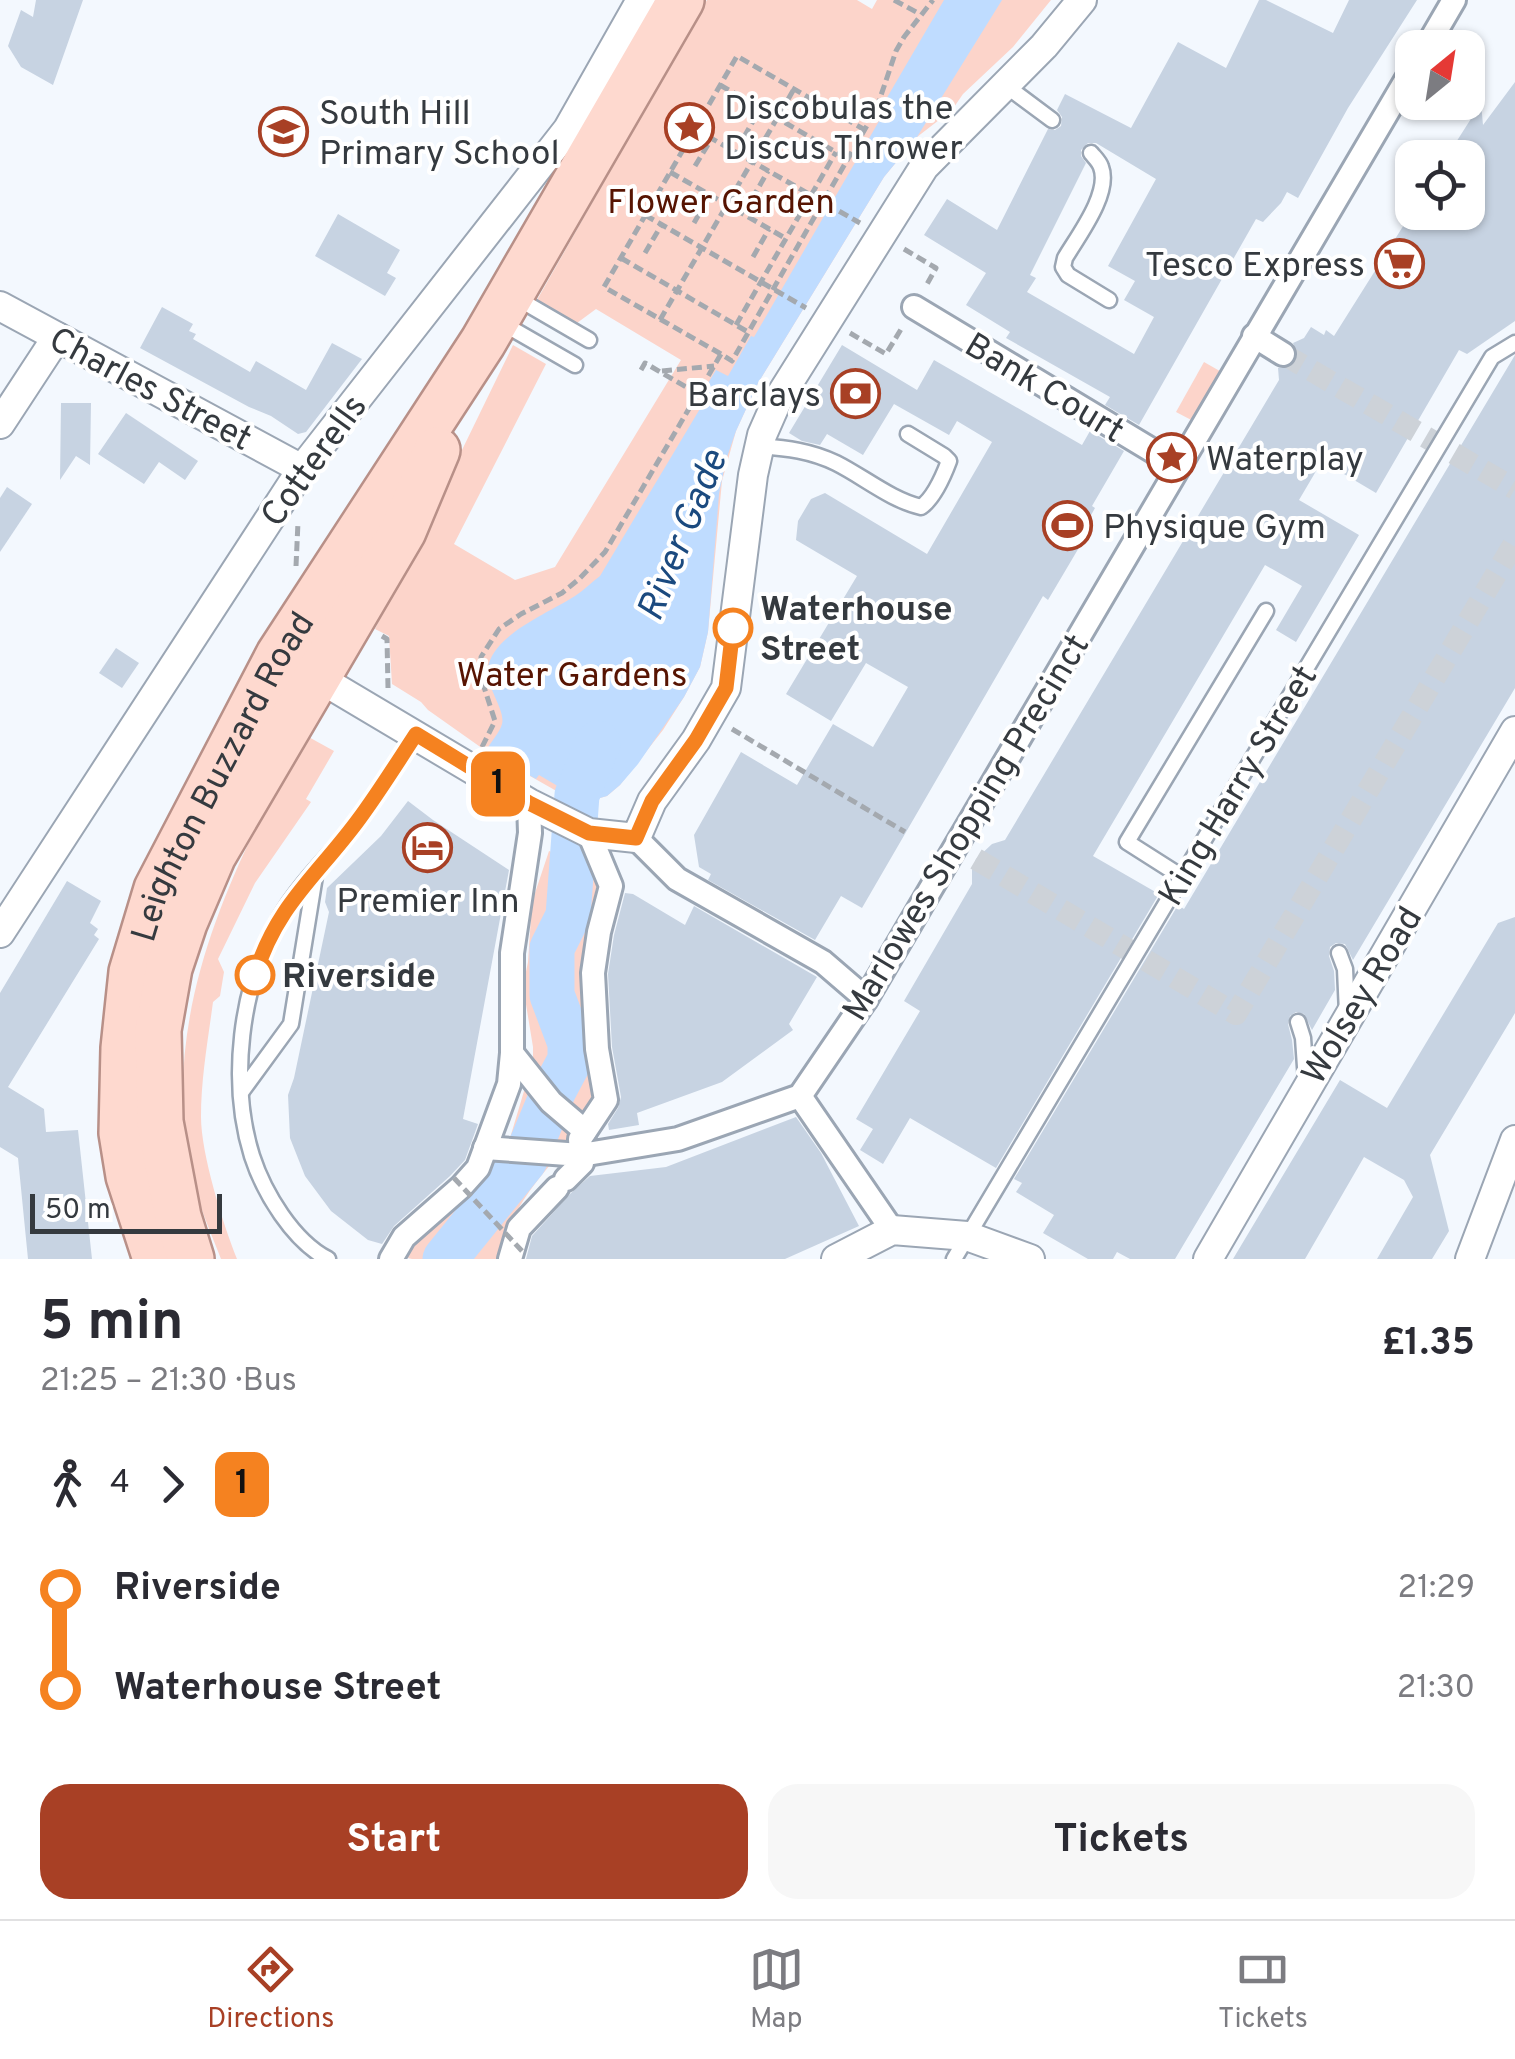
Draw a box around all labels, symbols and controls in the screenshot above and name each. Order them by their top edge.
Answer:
north arrow [1395,30,1485,120]
map controls [1395,30,1485,230]
place label: Discobulas the Discus Thrower [724,88,963,172]
place label: South Hill Primary School [319,93,560,177]
place icon: Discobulas the Discus Thrower [663,101,715,153]
school or university icon: South Hill Primary School [258,106,310,158]
button: locate [1395,140,1485,230]
park label: Flower Garden [607,182,835,226]
supermarket icon: Tesco Express [1374,238,1426,290]
place label: Tesco Express [1145,245,1365,289]
street label: Charles Street [41,319,259,463]
street label: Bank Court [956,325,1131,454]
bank icon: Barclays [830,368,882,420]
place label: Barclays [687,375,821,419]
street label: Cotterells [253,387,378,537]
place icon: Waterplay [1145,432,1197,484]
place label: Waterplay [1206,439,1364,483]
water label: River Gade [628,443,741,629]
sports icon: Physique Gym [1042,500,1094,552]
place label: Physique Gym [1103,507,1326,551]
place label: Waterhouse Street [760,589,953,673]
street label: Leighton Buzzard Road [123,605,326,947]
marker: Waterhouse Street [714,609,752,647]
street label: Marlowes Shopping Precinct [834,627,1101,1030]
park label: Water Gardens [457,655,687,699]
street label: King Harry Street [1150,658,1329,915]
line badge: 1 [466,752,530,816]
text: 1 [491,762,505,806]
hotel icon: Premier Inn [402,822,454,874]
place label: Premier Inn [336,881,520,925]
street label: Wolsey Road [1293,900,1434,1093]
marker: Riverside [236,956,274,994]
place label: Riverside [282,956,436,1000]
scale bar [30,1189,222,1234]
text: 50 m [45,1193,111,1229]
text: 5 min [40,1289,184,1359]
text: £1.35 [1381,1320,1475,1369]
text: 21:25 – 21:30 · Bus [40,1362,297,1402]
icon: walk [40,1457,95,1512]
icon: forward [145,1457,200,1512]
text: 1 [235,1462,249,1506]
text: 4 [110,1464,130,1504]
text: Riverside [114,1565,281,1614]
text: 21:29 [1398,1569,1475,1609]
text: Waterhouse Street [114,1665,441,1714]
text: 21:30 [1397,1669,1475,1709]
button: Start [40,1784,748,1899]
button: Tickets [768,1784,1475,1899]
tab: Directions [207,1942,334,2038]
tab: Map [749,1942,804,2038]
tab: Tickets [1218,1942,1308,2038]

